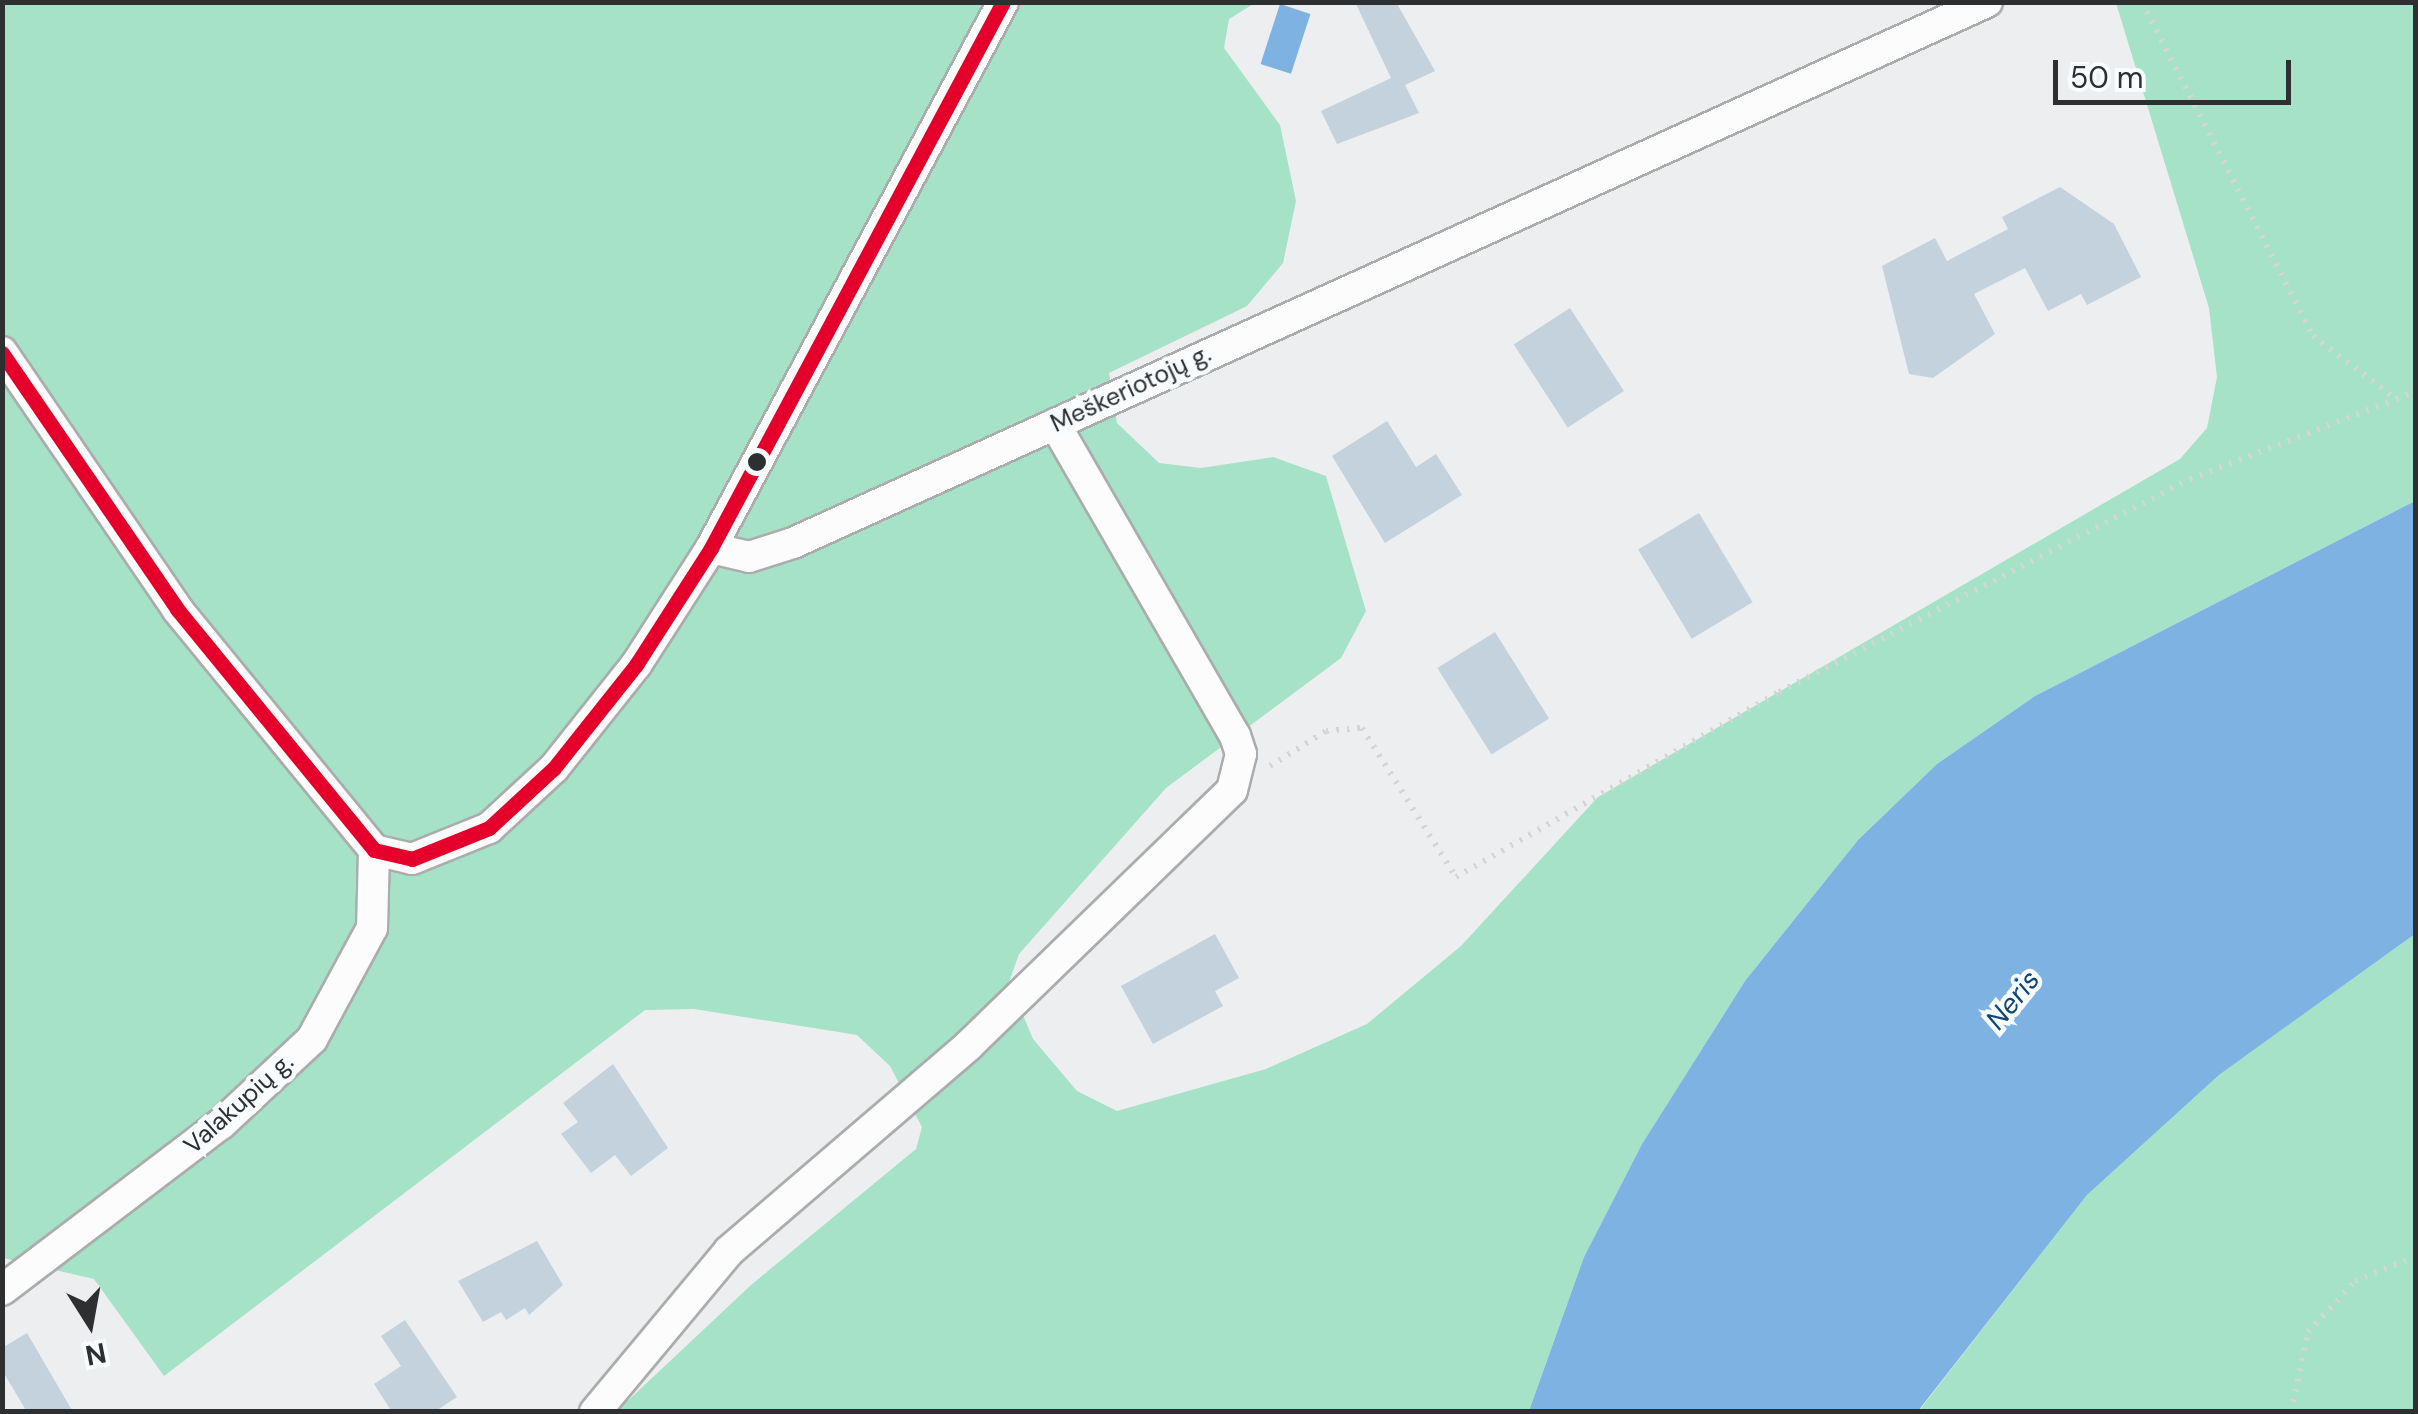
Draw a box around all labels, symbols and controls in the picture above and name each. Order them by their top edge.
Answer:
scale bar [2058,40,2296,102]
text: 50 m [2070,58,2144,97]
street label: Meškeriotojų g. [1046,339,1216,439]
unlabelled marker [747,452,767,472]
water label: Neris [1979,964,2047,1036]
street label: Valakupių g. [178,1047,300,1161]
north arrow [40,1274,140,1374]
text: N [82,1334,109,1374]

